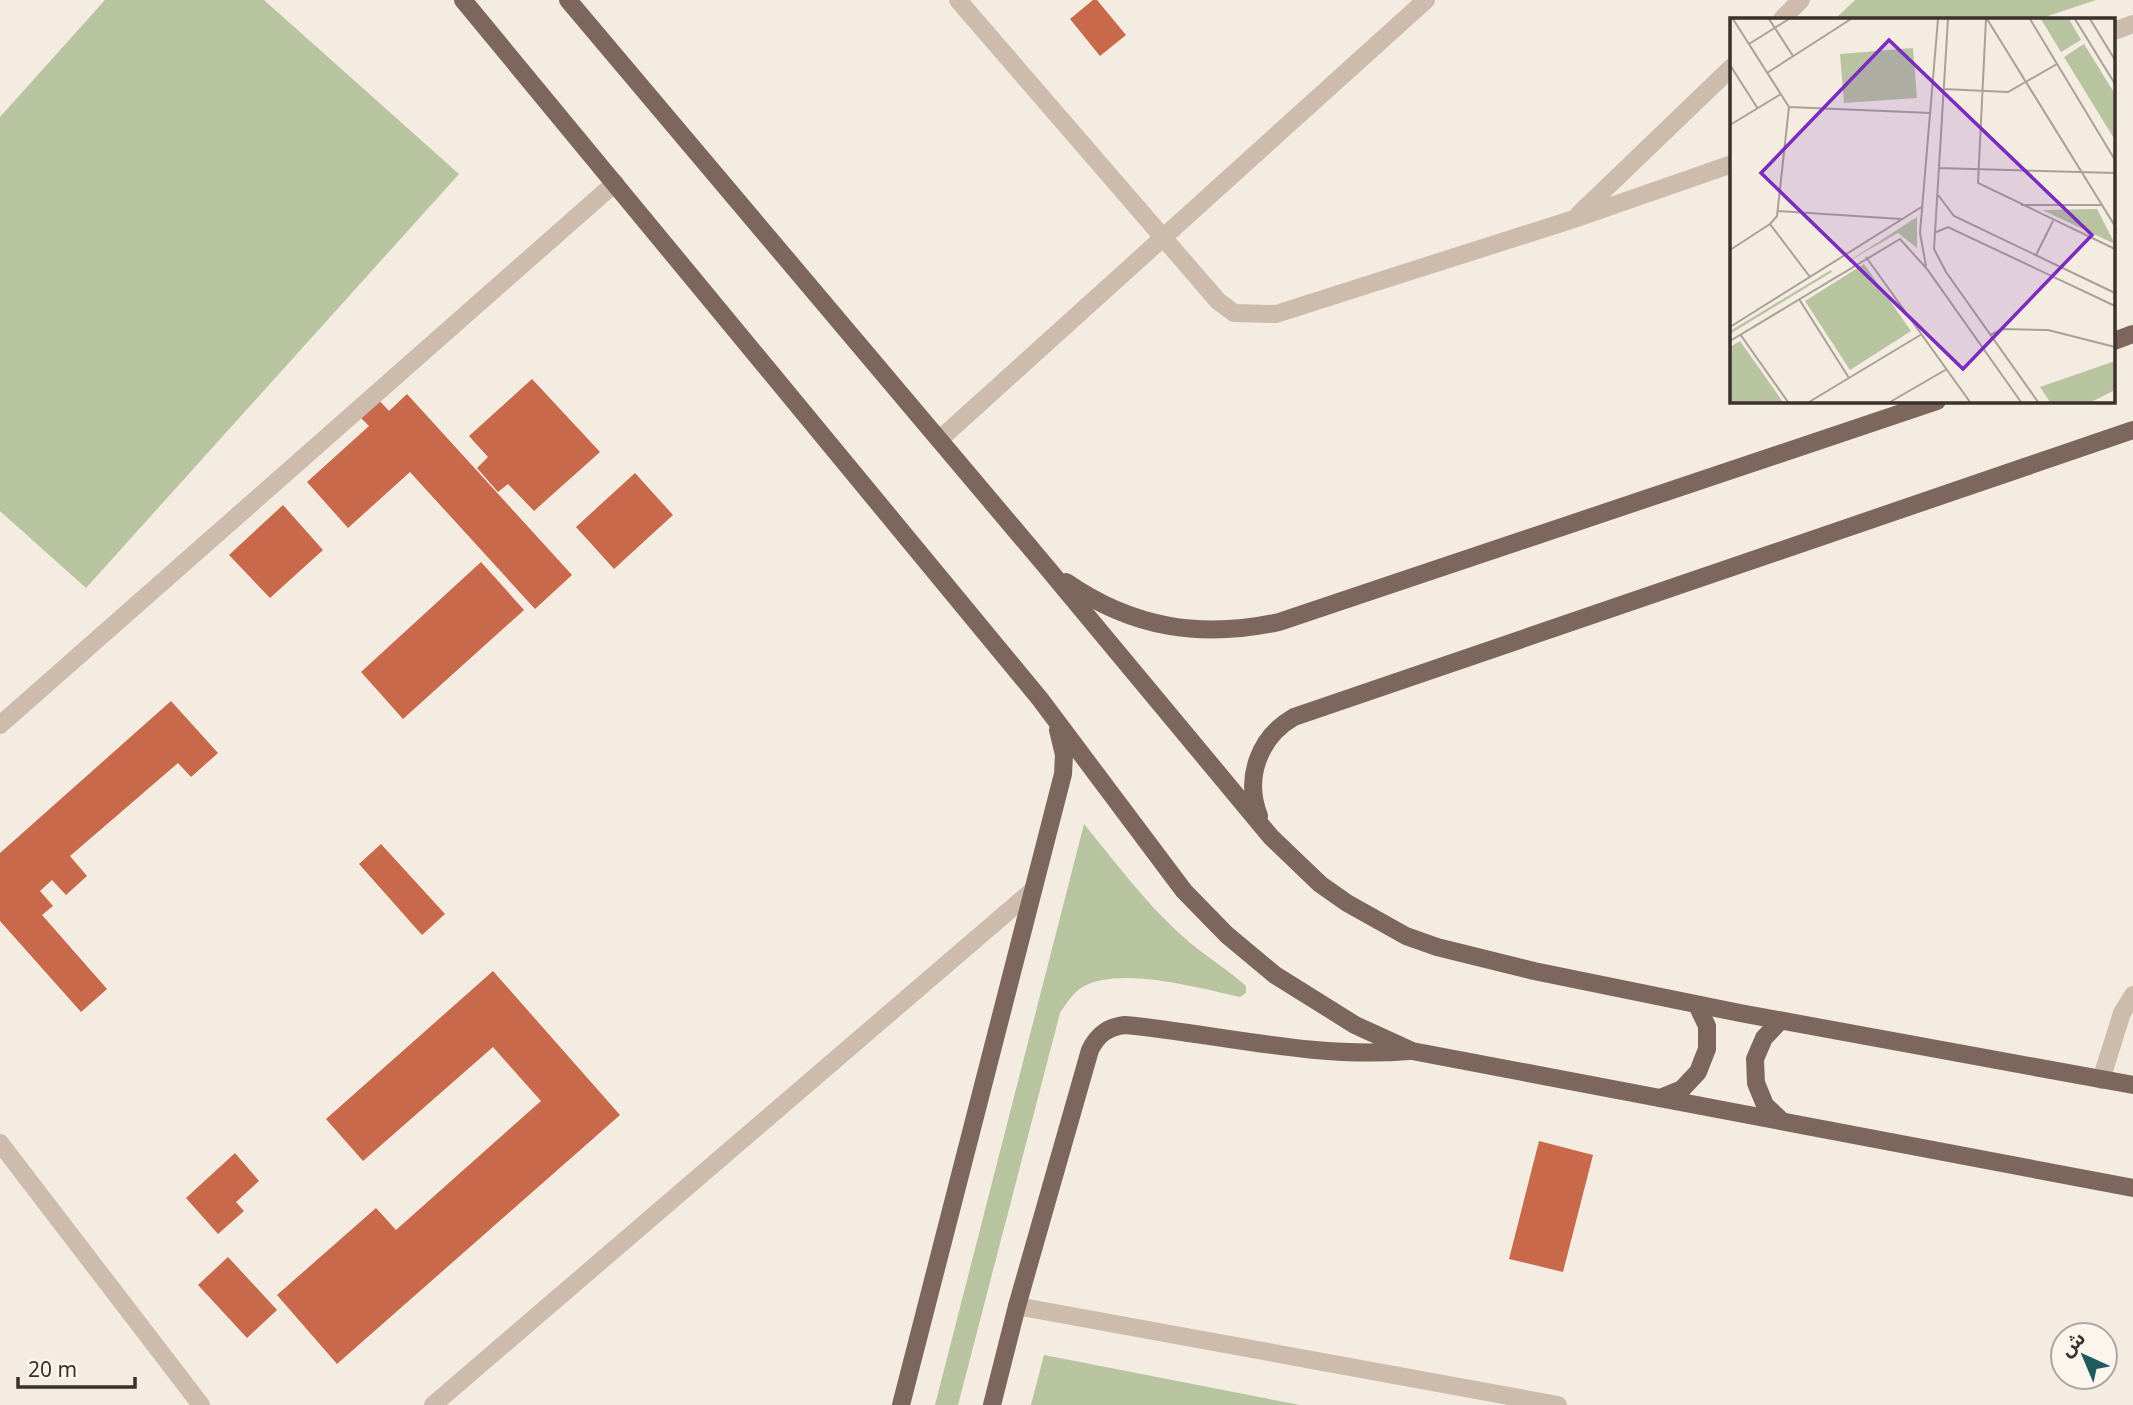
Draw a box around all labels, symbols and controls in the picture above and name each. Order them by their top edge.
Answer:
inset map [1730,18,2116,402]
north arrow [2049,1321,2119,1391]
text: ش [2054,1325,2091,1362]
scale bar [18,1346,135,1390]
text: 20 m [28,1355,77,1383]

